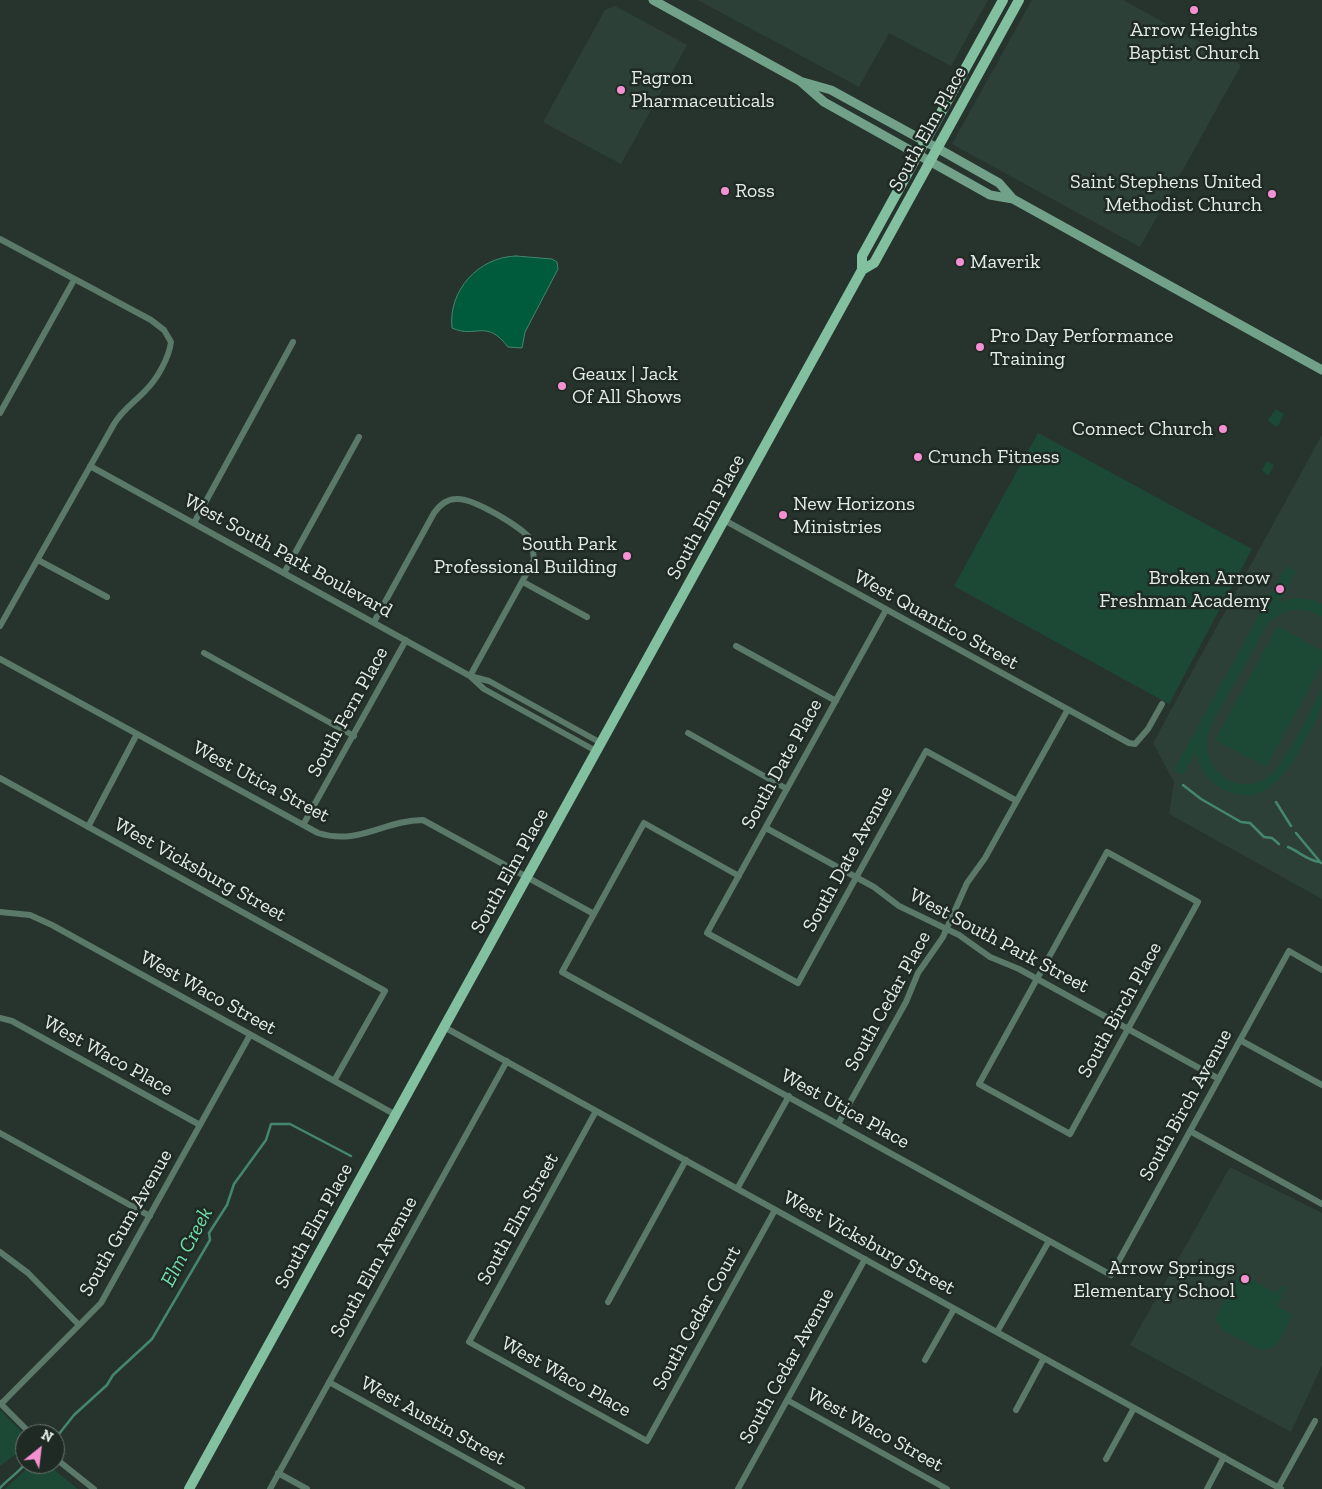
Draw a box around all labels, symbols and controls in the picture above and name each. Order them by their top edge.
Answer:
marker: Arrow Heights Baptist Church [1188,4,1200,16]
place label: Arrow Heights Baptist Church [1129,18,1259,65]
street label: South Elm Place [884,62,972,196]
place label: Fagron Pharmaceuticals [631,66,775,113]
marker: Fagron Pharmaceuticals [615,84,627,96]
place label: Saint Stephens United Methodist Church [1070,170,1262,217]
place label: Ross [735,179,775,203]
marker: Ross [719,185,731,197]
marker: Saint Stephens United Methodist Church [1266,188,1278,200]
place label: Maverik [970,250,1040,274]
marker: Maverik [954,256,966,268]
place label: Pro Day Performance Training [990,324,1173,371]
marker: Pro Day Performance Training [974,341,986,353]
place label: Geaux | Jack Of All Shows [572,362,681,409]
marker: Geaux | Jack Of All Shows [556,380,568,392]
place label: Connect Church [1072,417,1213,441]
marker: Connect Church [1217,423,1229,435]
place label: Crunch Fitness [928,445,1060,469]
street label: South Elm Place [662,450,750,584]
marker: Crunch Fitness [912,451,924,463]
street label: West South Park Boulevard [180,489,396,623]
place label: New Horizons Ministries [793,492,915,539]
marker: New Horizons Ministries [777,509,789,521]
place label: South Park Professional Building [434,532,617,579]
marker: South Park Professional Building [621,550,633,562]
street label: West Quantico Street [849,565,1023,675]
place label: Broken Arrow Freshman Academy [1099,566,1270,613]
marker: Broken Arrow Freshman Academy [1274,583,1286,595]
street label: South Fern Place [302,643,394,781]
street label: South Date Place [736,695,828,833]
street label: West Utica Street [189,736,333,828]
street label: South Date Avenue [798,782,898,936]
street label: South Elm Place [466,804,554,938]
street label: West Vicksburg Street [110,813,290,927]
street label: West South Park Street [905,883,1093,999]
street label: South Cedar Place [840,927,936,1075]
street label: South Birch Place [1073,938,1167,1082]
street label: West Waco Street [136,946,280,1040]
street label: West Waco Place [39,1010,177,1102]
street label: South Birch Avenue [1134,1025,1238,1185]
street label: West Utica Place [776,1064,914,1154]
street label: South Gum Avenue [74,1145,178,1301]
street label: South Elm Street [472,1149,564,1289]
street label: South Elm Place [270,1159,358,1293]
street label: West Vicksburg Street [779,1186,959,1300]
street label: South Elm Avenue [325,1192,423,1342]
water label: Elm Creek [156,1203,218,1291]
street label: South Cedar Court [647,1242,747,1394]
place label: Arrow Springs Elementary School [1073,1256,1235,1303]
marker: Arrow Springs Elementary School [1239,1273,1251,1285]
street label: South Cedar Avenue [734,1284,840,1448]
street label: West Waco Place [497,1331,635,1423]
street label: West Austin Street [356,1371,510,1471]
street label: West Waco Street [803,1383,947,1477]
north arrow [15,1424,65,1474]
text: N [38,1426,56,1446]

